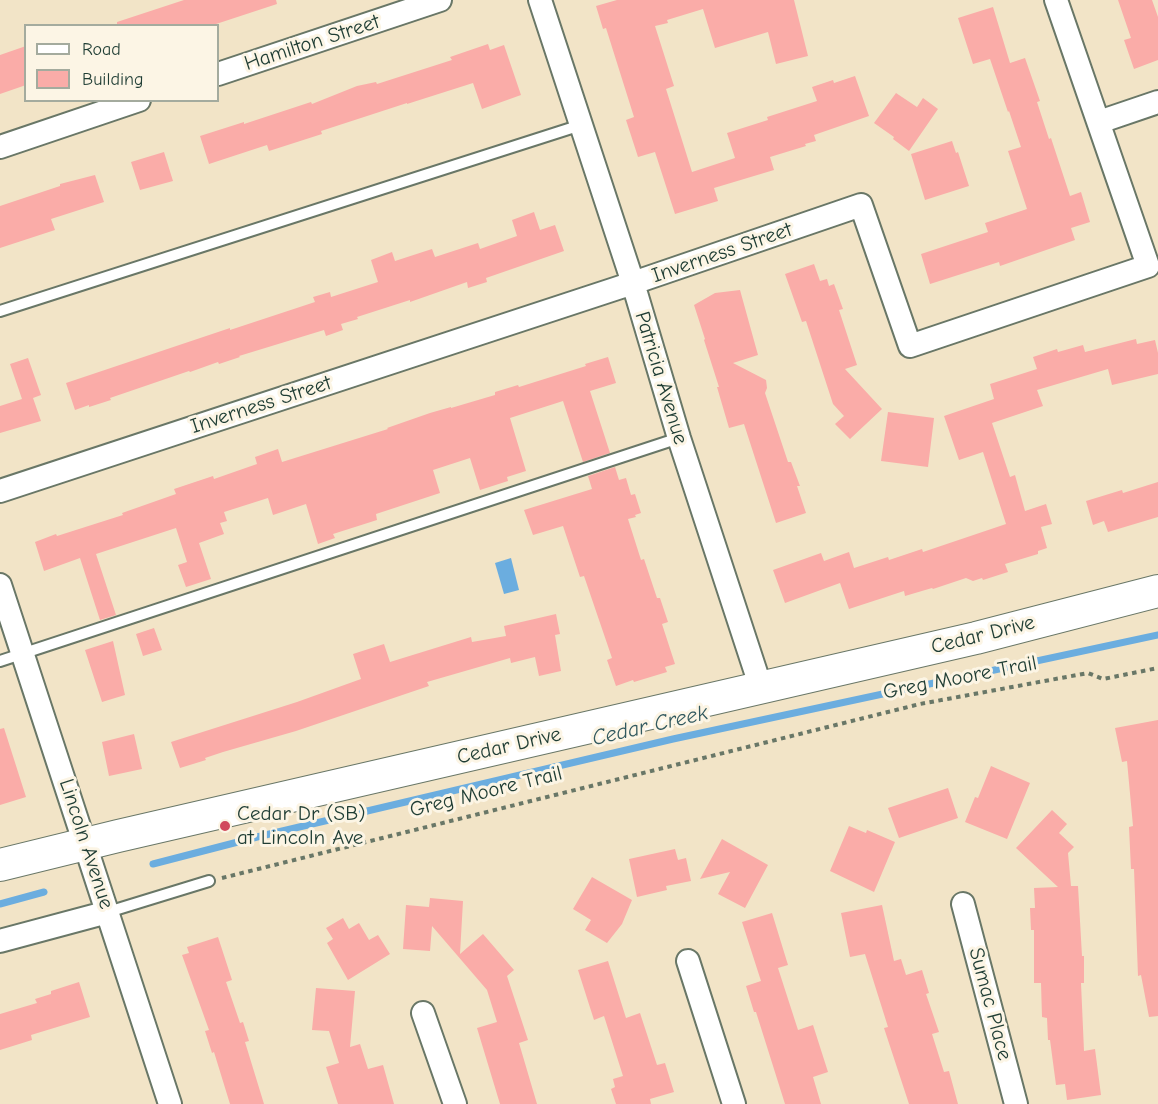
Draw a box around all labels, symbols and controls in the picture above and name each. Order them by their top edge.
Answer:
street label: Hamilton Street [241,9,383,77]
legend [24,24,219,102]
text: Road [82,39,121,60]
text: Building [82,69,144,90]
street label: Inverness Street [649,217,795,289]
street label: Patricia Avenue [629,309,693,447]
street label: Inverness Street [188,370,334,440]
street label: Cedar Drive [929,610,1037,660]
street label: Greg Moore Trail [881,651,1039,705]
water label: Cedar Creek [590,700,710,752]
street label: Cedar Drive [455,722,563,770]
street label: Greg Moore Trail [407,761,565,823]
street label: Lincoln Avenue [53,776,119,912]
place label: Cedar Dr (SB) at Lincoln Ave [237,801,365,851]
marker: Cedar Dr (SB) at Lincoln Ave [218,819,232,833]
street label: Sumac Place [963,945,1017,1063]

